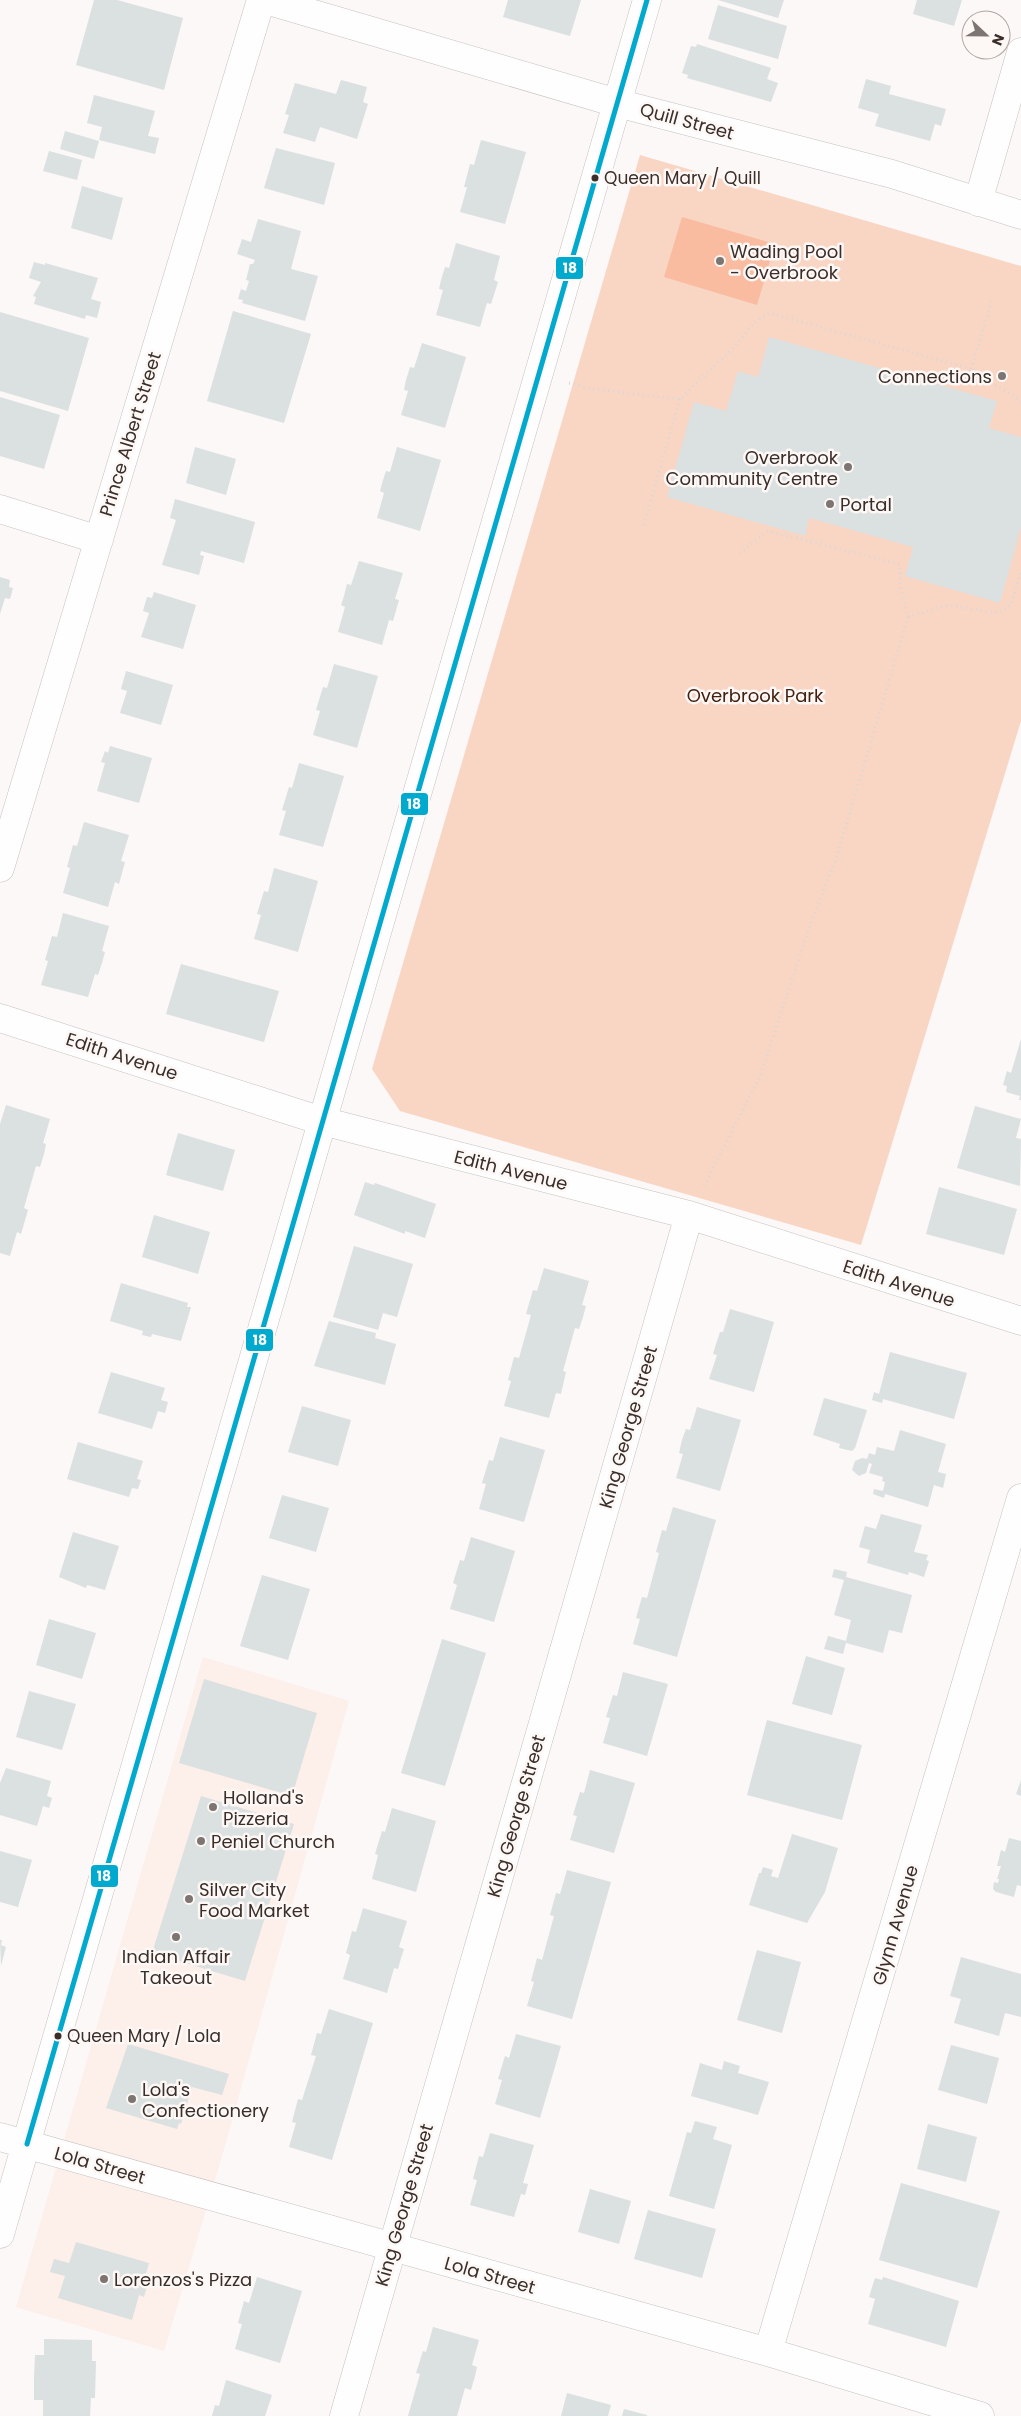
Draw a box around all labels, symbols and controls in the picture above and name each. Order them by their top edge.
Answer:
north arrow [961,10,1011,60]
text: N [987,31,1009,48]
street label: Quill Street [637,96,737,146]
place label: Queen Mary / Quill [604,166,761,190]
marker: Queen Mary / Quill [590,173,600,183]
place label: Wading Pool - Overbrook [730,239,843,285]
marker: Wading Pool - Overbrook [714,255,726,267]
line badge: 18 [555,256,584,280]
text: 18 [563,258,577,278]
street label: Prince Albert Street [93,349,167,519]
place label: Connections [878,364,992,389]
marker: Connections [996,370,1008,382]
place label: Overbrook Community Centre [666,445,839,491]
marker: Overbrook Community Centre [842,461,854,473]
place label: Portal [840,492,892,517]
marker: Portal [824,498,836,510]
park label: Overbrook Park [687,683,824,708]
line badge: 18 [400,792,429,816]
text: 18 [407,794,421,814]
street label: Edith Avenue [63,1026,181,1086]
street label: Edith Avenue [452,1144,570,1196]
street label: Edith Avenue [840,1253,958,1313]
line badge: 18 [245,1328,274,1352]
text: 18 [253,1330,267,1350]
street label: King George Street [593,1343,663,1511]
street label: King George Street [481,1732,551,1900]
place label: Holland's Pizzeria [223,1785,304,1831]
marker: Holland's Pizzeria [207,1801,219,1813]
place label: Peniel Church [211,1829,335,1854]
marker: Peniel Church [195,1835,207,1847]
street label: Glynn Avenue [866,1862,924,1988]
line badge: 18 [90,1864,119,1888]
text: 18 [97,1866,111,1886]
place label: Silver City Food Market [199,1877,309,1923]
marker: Silver City Food Market [183,1893,195,1905]
marker: Indian Affair Takeout [170,1931,182,1943]
place label: Indian Affair Takeout [122,1944,230,1990]
place label: Queen Mary / Lola [67,2024,221,2048]
marker: Queen Mary / Lola [53,2031,63,2041]
place label: Lola's Confectionery [142,2077,269,2123]
marker: Lola's Confectionery [126,2093,138,2105]
street label: King George Street [369,2121,439,2289]
street label: Lola Street [52,2140,148,2190]
street label: Lola Street [442,2250,538,2300]
place label: Lorenzos's Pizza [114,2267,252,2292]
marker: Lorenzos's Pizza [98,2273,110,2285]

